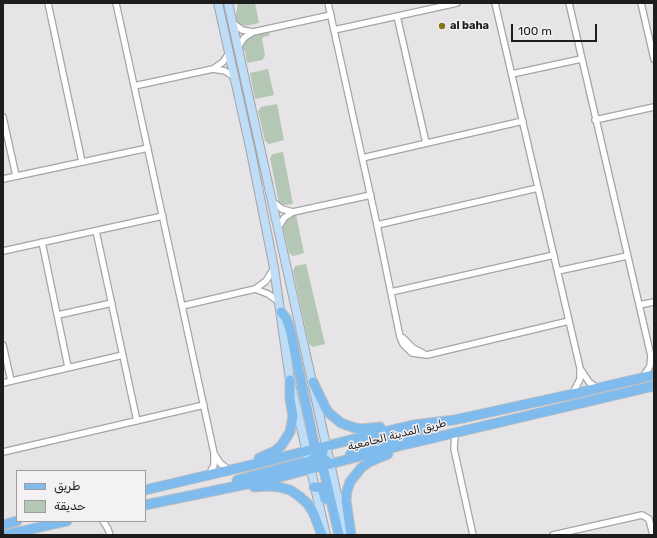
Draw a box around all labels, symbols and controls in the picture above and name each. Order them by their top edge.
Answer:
scale bar [513,16,599,42]
place label: al baha [450,19,489,33]
marker: al baha [437,21,447,31]
text: 100 m [518,24,552,38]
street label: طريق المدينة الجامعية [346,416,448,454]
legend [16,470,146,522]
text: طريق [54,479,80,493]
text: حديقة [54,499,86,513]

